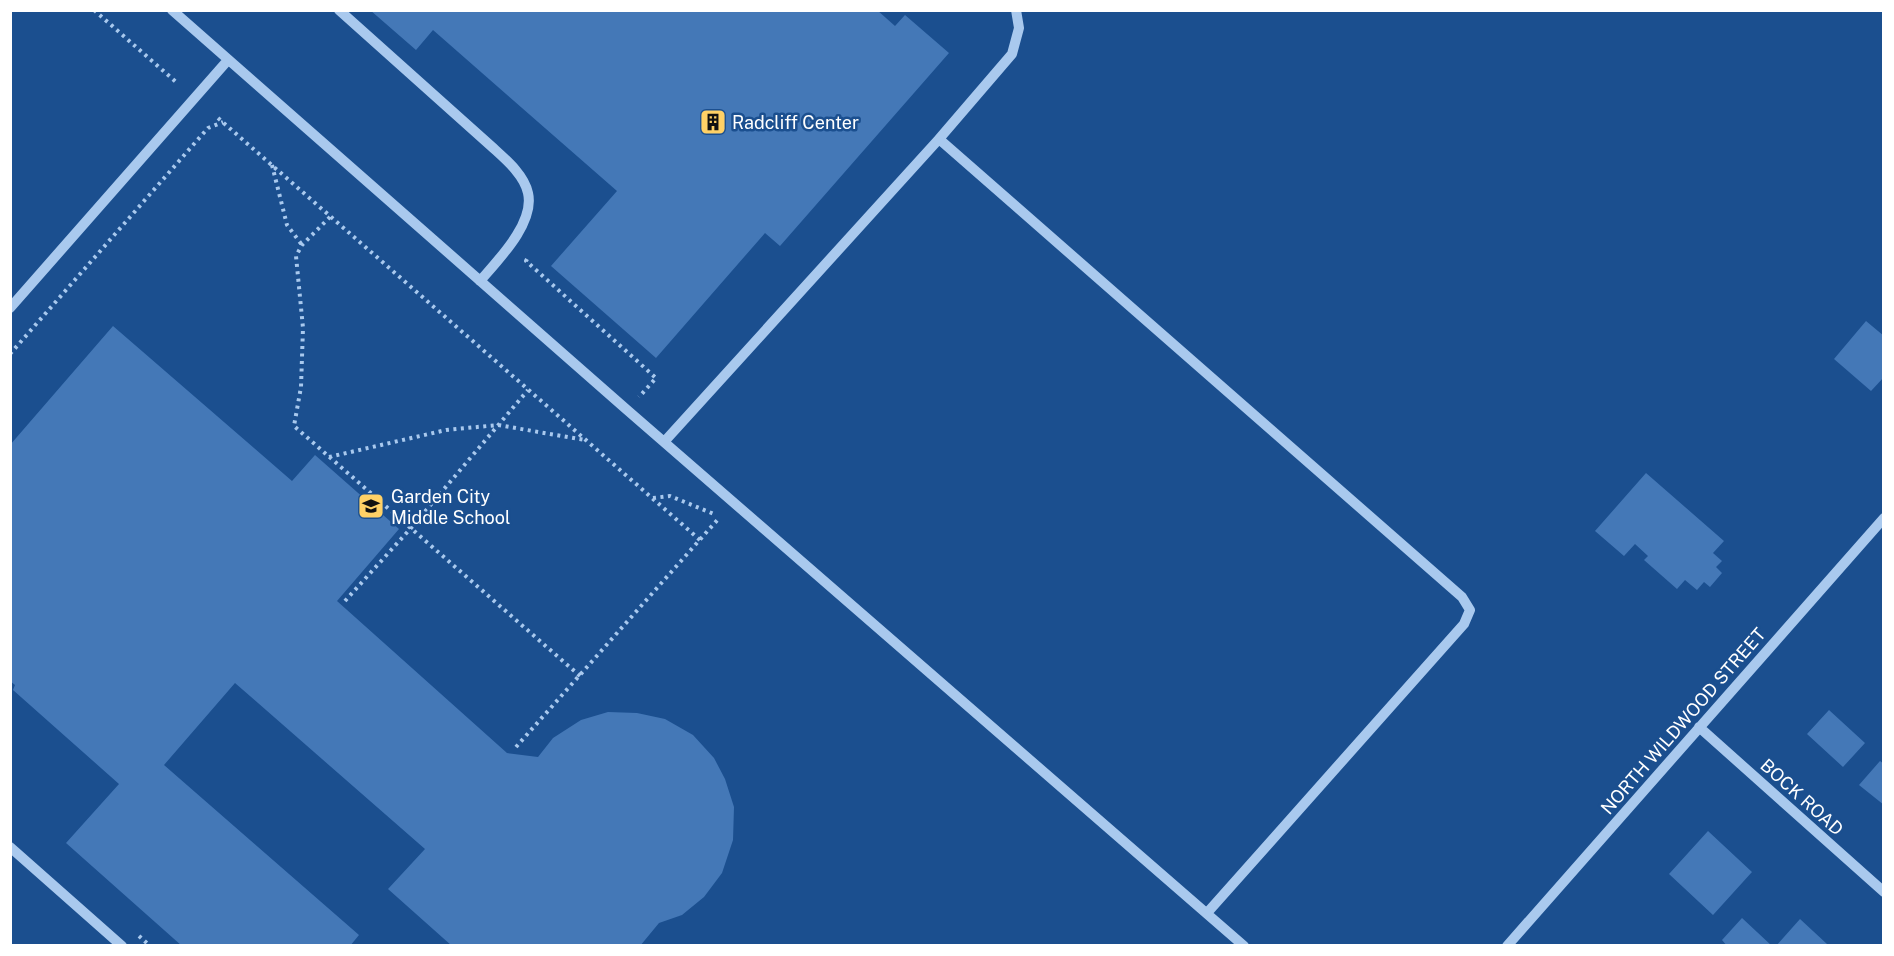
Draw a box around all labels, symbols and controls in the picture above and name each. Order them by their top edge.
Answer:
building icon: Radcliff Center [698,107,728,137]
place label: Radcliff Center [732,112,859,133]
place label: Garden City Middle School [391,486,510,528]
school or university icon: Garden City Middle School [356,491,386,521]
street label: NORTH WILDWOOD STREET [1596,623,1770,818]
street label: BOCK ROAD [1756,754,1848,840]

